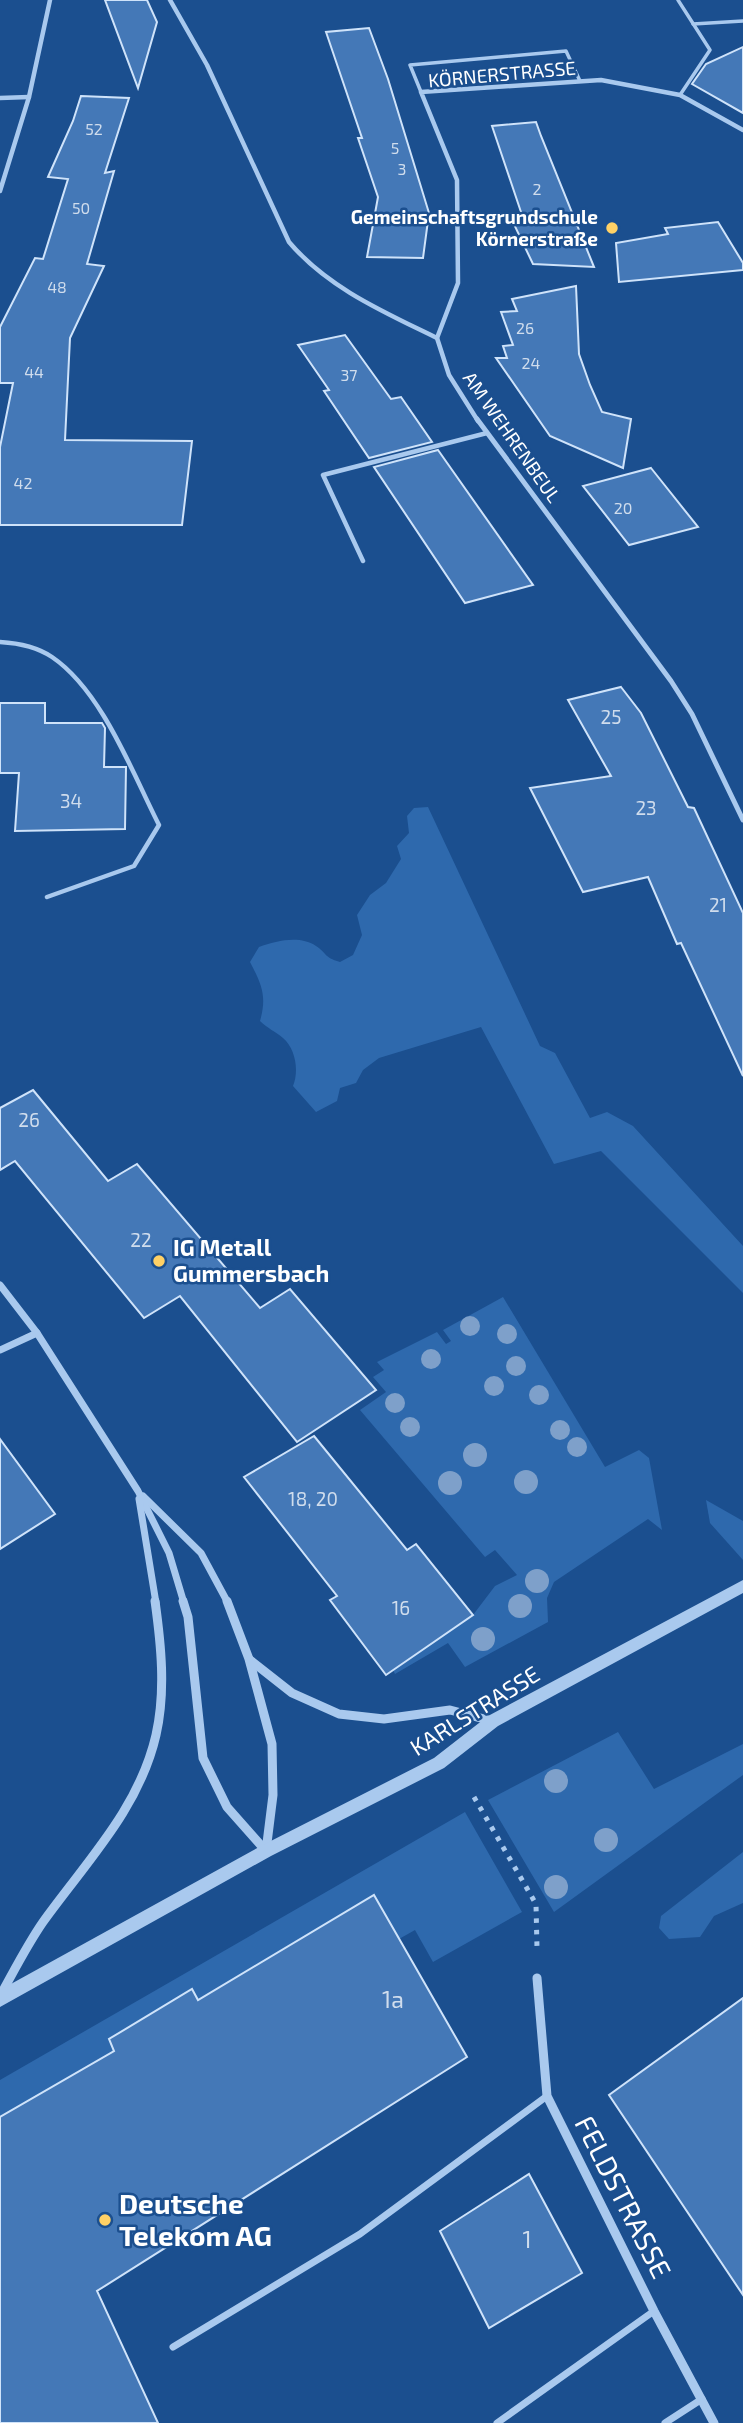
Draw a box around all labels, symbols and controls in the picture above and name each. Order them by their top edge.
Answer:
street label: KÖRNERSTRASSE [427,56,577,91]
house number: 52 [85,119,103,138]
house number: 5 [391,138,399,157]
house number: 3 [398,159,406,178]
house number: 2 [533,179,542,198]
house number: 50 [72,198,90,217]
place label: Gemeinschaftsgrundschule Körnerstraße [351,205,598,250]
marker: Gemeinschaftsgrundschule Körnerstraße [604,220,620,236]
house number: 48 [47,277,67,296]
house number: 26 [516,318,534,337]
house number: 24 [522,353,541,372]
house number: 44 [24,362,44,381]
house number: 37 [340,365,358,384]
street label: AM WEHRENBEUL [459,367,566,507]
house number: 42 [14,473,32,492]
house number: 20 [614,498,632,517]
house number: 25 [601,705,621,728]
house number: 34 [60,789,82,812]
house number: 23 [635,796,657,819]
house number: 21 [709,893,727,916]
house number: 26 [18,1108,40,1131]
house number: 22 [130,1228,152,1251]
place label: IG Metall Gummersbach [173,1233,329,1287]
marker: IG Metall Gummersbach [151,1253,167,1269]
house number: 18, 20 [288,1487,338,1510]
house number: 16 [392,1596,410,1619]
street label: KARLSTRASSE [405,1659,544,1761]
house number: 1a [382,1985,404,2013]
street label: FELDSTRASSE [568,2110,679,2283]
place label: Deutsche Telekom AG [119,2186,272,2252]
marker: Deutsche Telekom AG [97,2212,113,2228]
house number: 1 [522,2225,532,2253]

